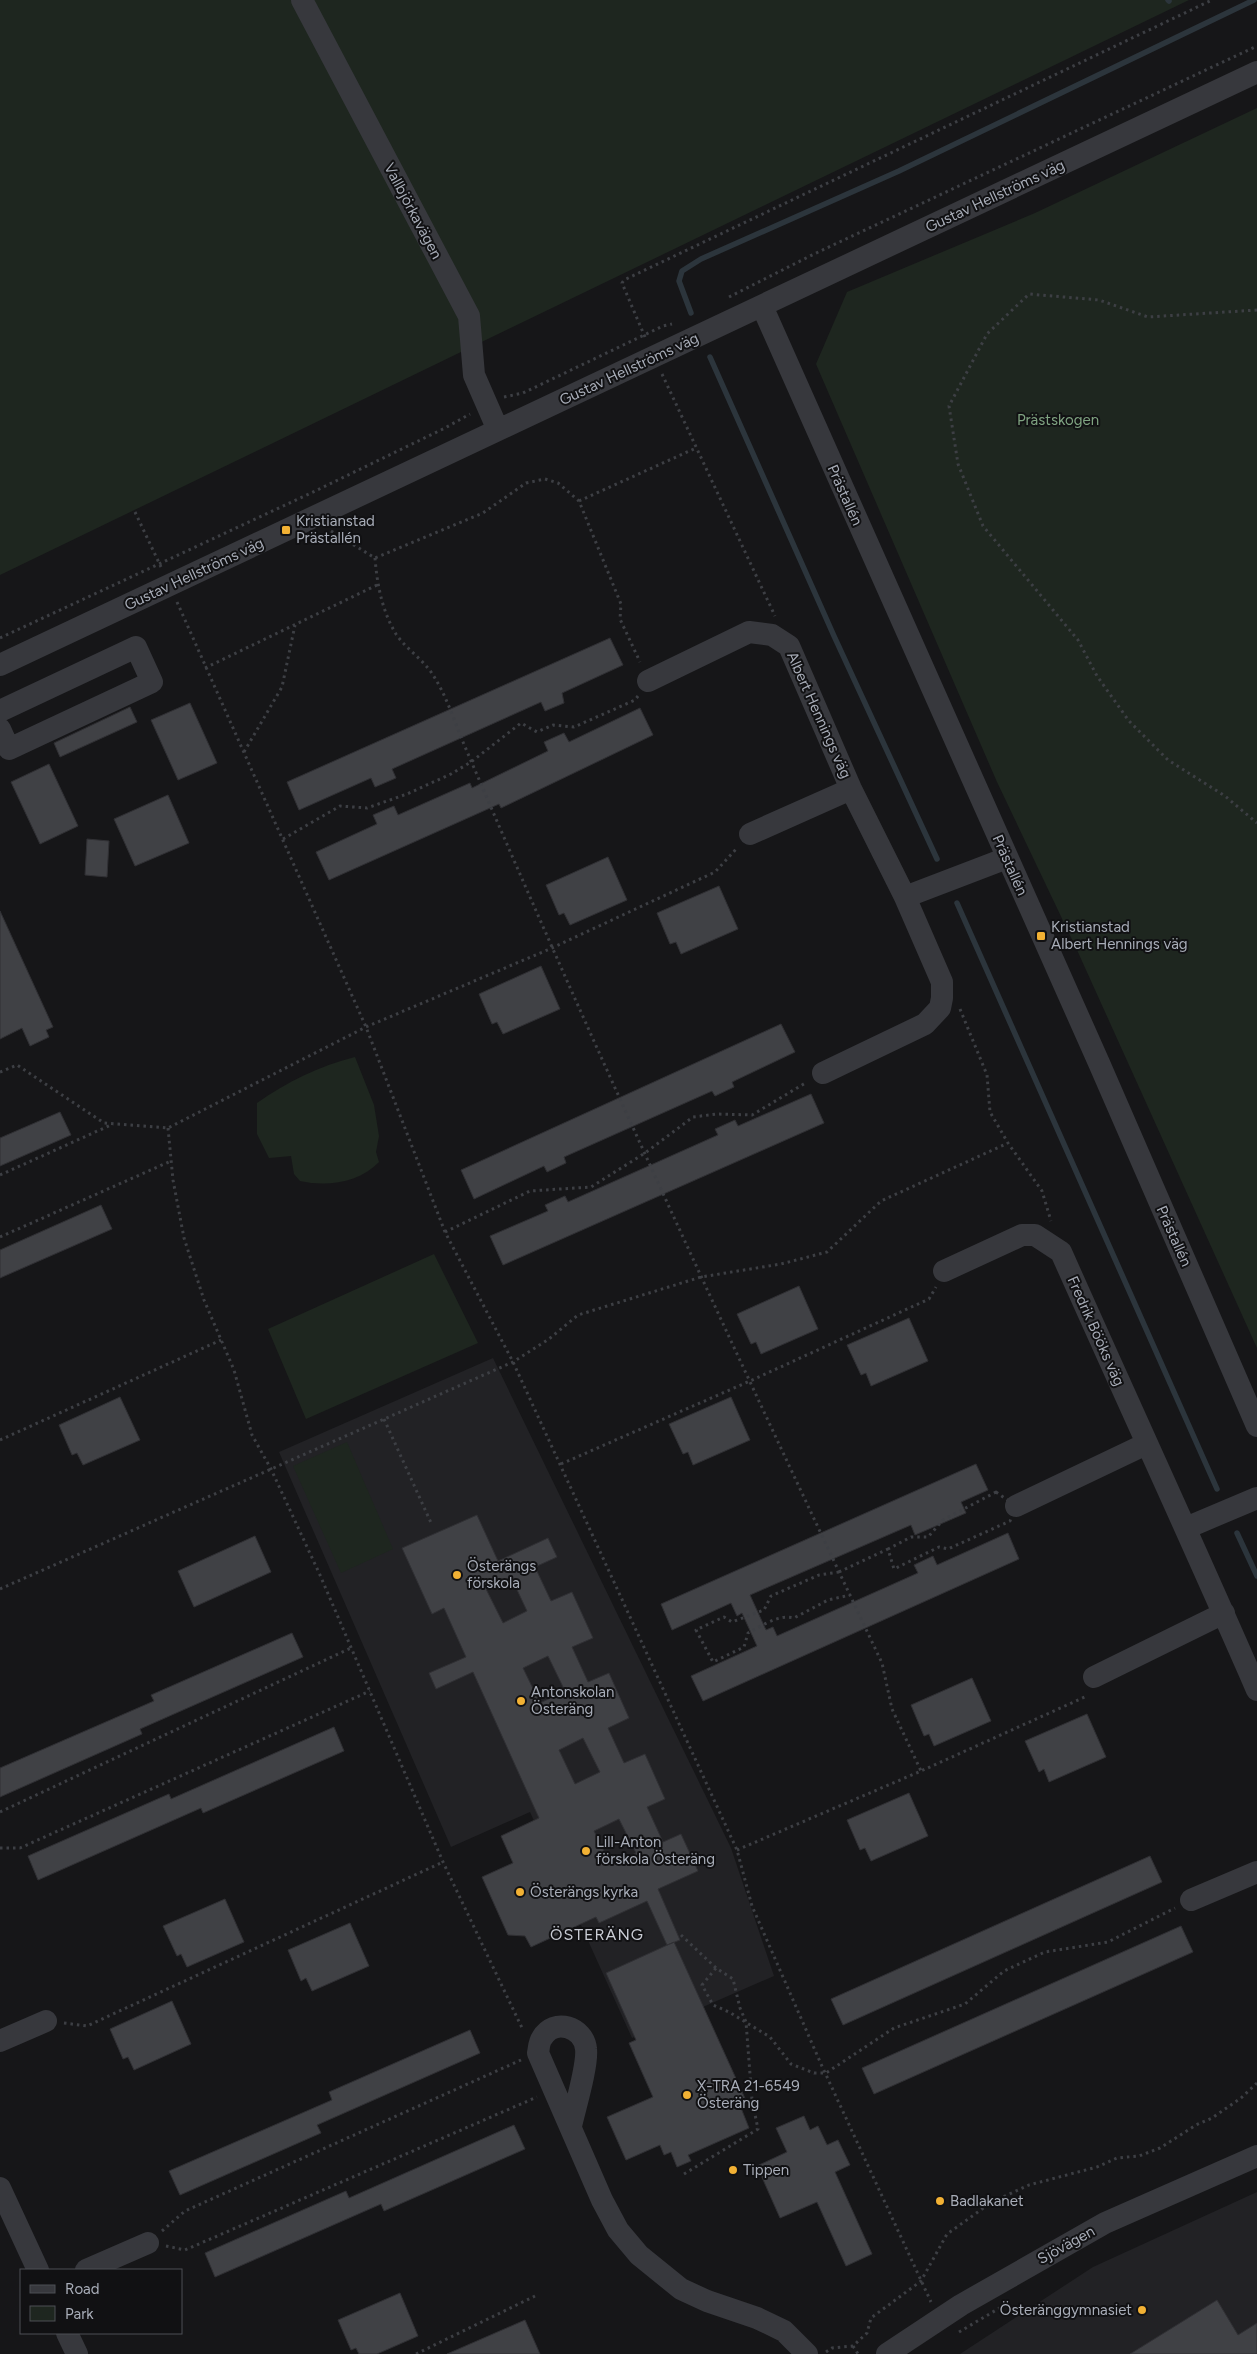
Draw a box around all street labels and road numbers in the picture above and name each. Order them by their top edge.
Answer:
street label: Gustav Hellströms väg [922,156,1068,236]
street label: Vallbjörkavägen [380,160,446,262]
street label: Gustav Hellströms väg [556,329,702,409]
street label: Prästallén [824,462,866,528]
street label: Gustav Hellströms väg [121,534,267,614]
street label: Albert Hennings väg [783,649,855,781]
street label: Prästallén [989,832,1031,898]
street label: Prästallén [1153,1203,1195,1269]
street label: Fredrik Bööks väg [1064,1273,1128,1389]
street label: Sjövägen [1034,2222,1098,2268]

